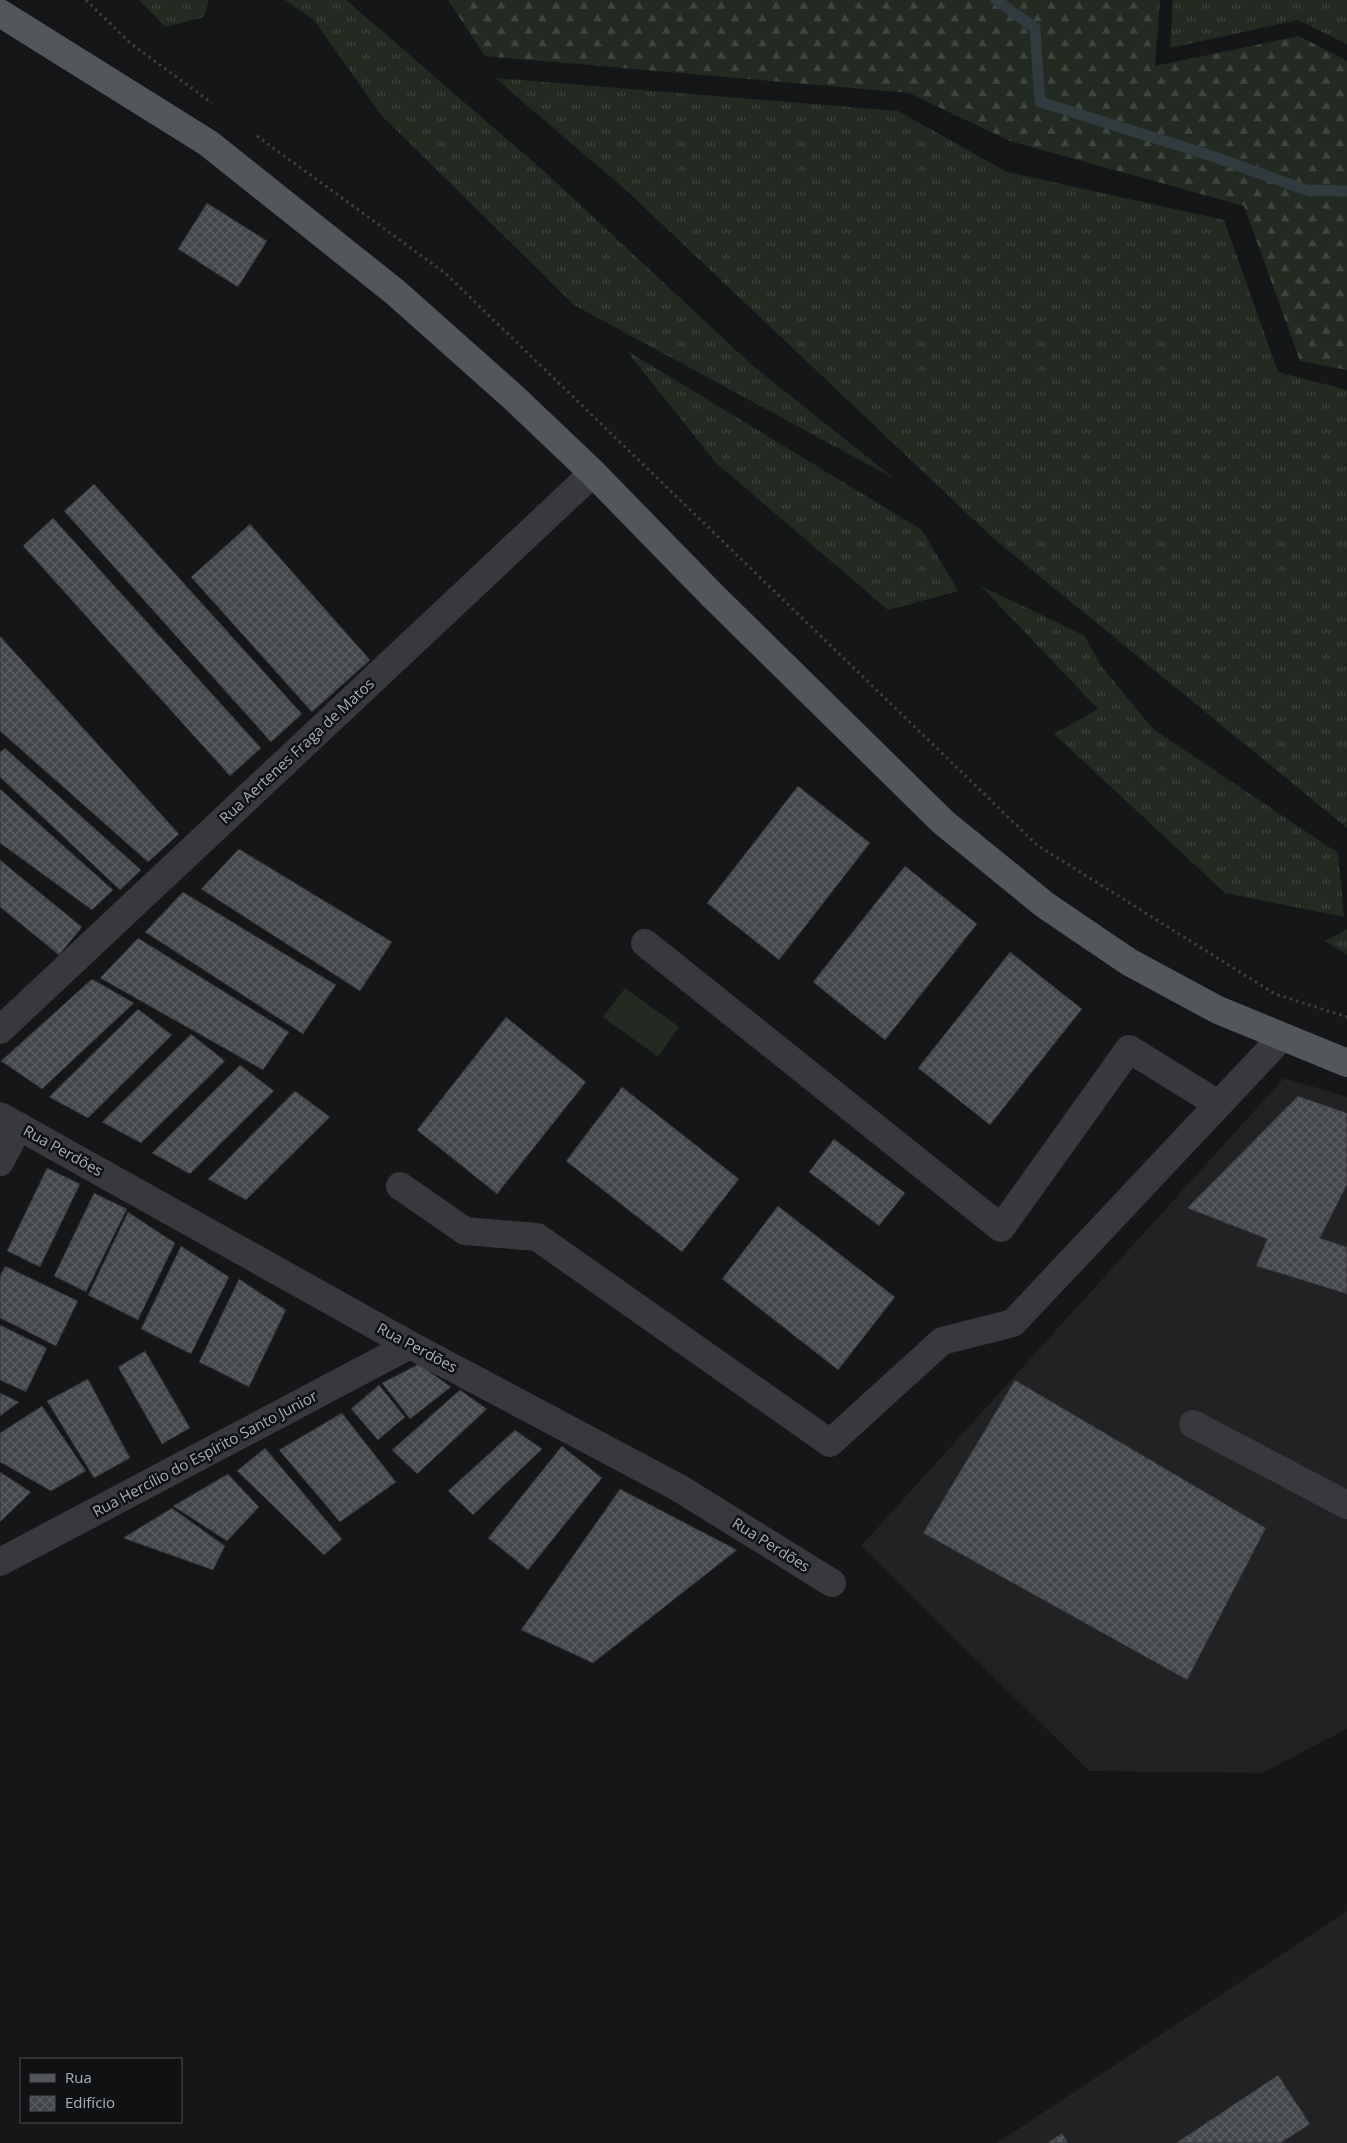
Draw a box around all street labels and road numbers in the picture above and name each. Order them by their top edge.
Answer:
street label: Rua Aertenes Fraga de Matos [215,673,378,827]
street label: Rua Perdões [20,1120,107,1180]
street label: Rua Perdões [374,1318,461,1377]
street label: Rua Hercílio do Espírito Santo Junior [89,1385,320,1521]
street label: Rua Perdões [729,1512,814,1576]

